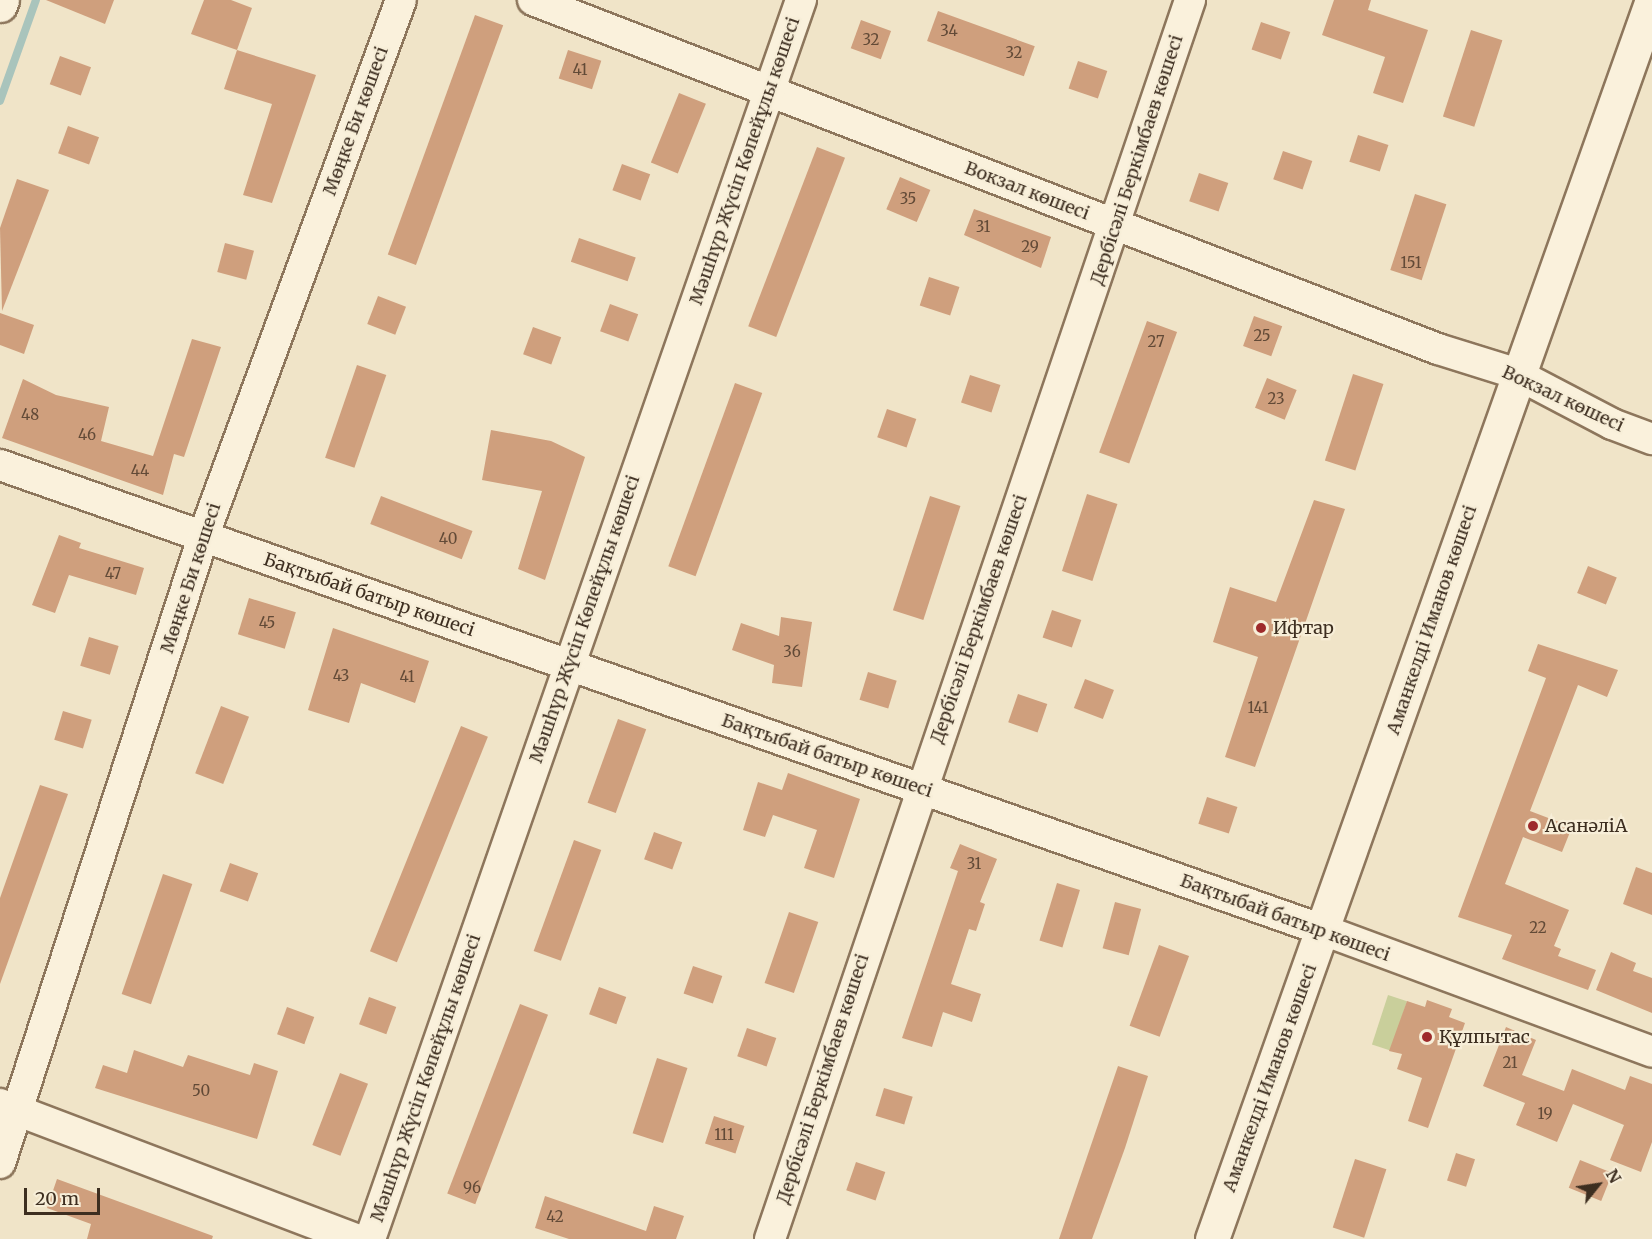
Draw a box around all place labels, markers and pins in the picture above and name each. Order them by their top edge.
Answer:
place label: Ифтар [1273,617,1334,639]
marker: Ифтар [1254,621,1268,635]
place label: АсанәліА [1545,815,1627,837]
marker: АсанәліА [1526,819,1540,833]
place label: Құлпытас [1439,1026,1530,1048]
marker: Құлпытас [1420,1030,1434,1044]

